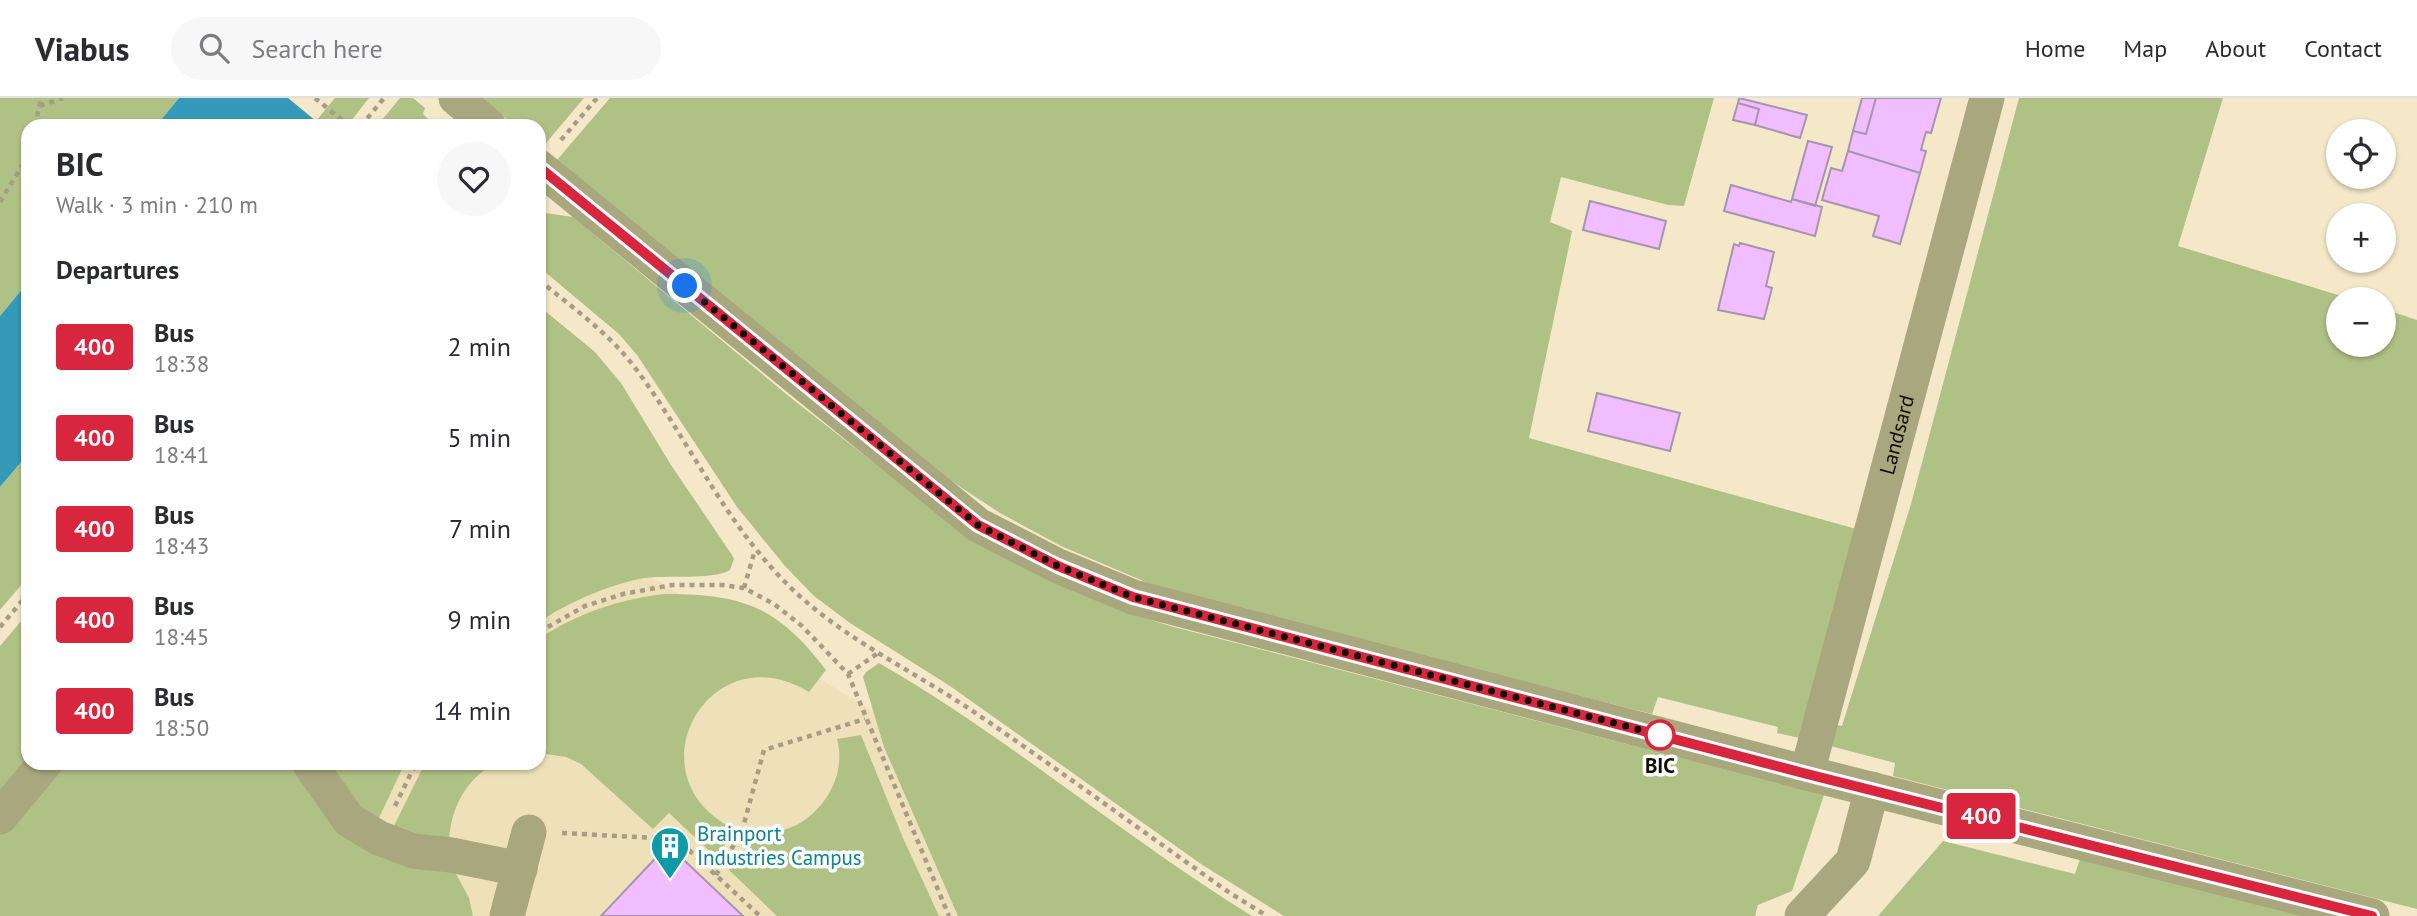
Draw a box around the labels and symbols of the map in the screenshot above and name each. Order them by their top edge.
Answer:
your location [667,268,702,303]
street label: Landsard [1873,392,1920,477]
marker: BIC [1645,720,1675,750]
place label: BIC [1645,752,1675,779]
line badge: 400 [1941,793,2021,839]
place label: Brainport Industries Campus [697,820,862,871]
building icon: Brainport Industries Campus [649,825,691,880]

